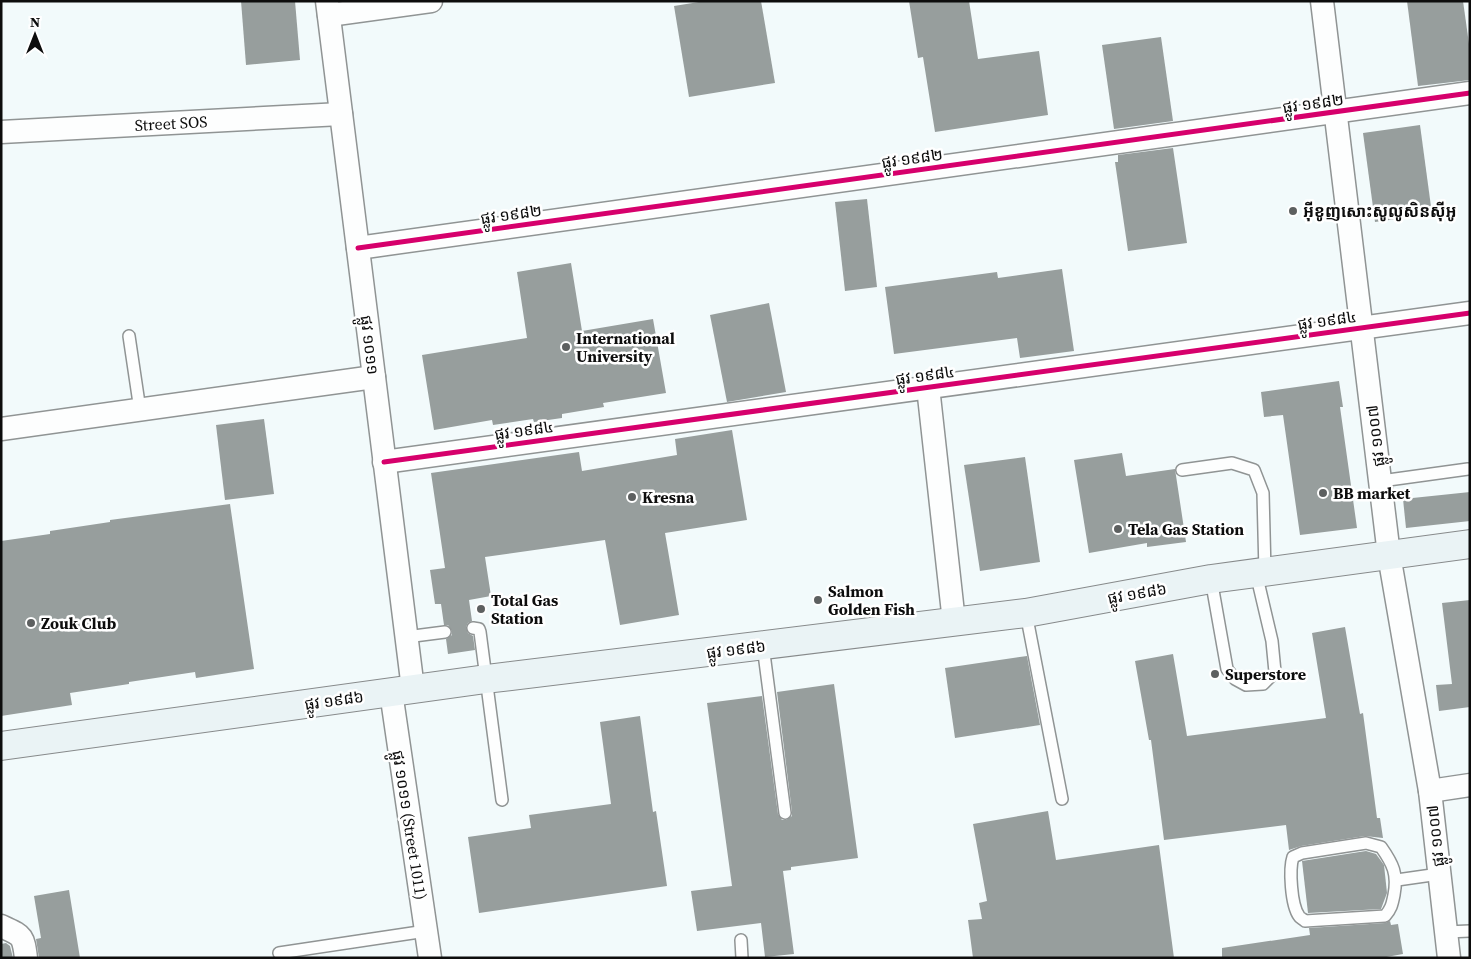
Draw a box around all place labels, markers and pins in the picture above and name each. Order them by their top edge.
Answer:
place label: អ៊ីខូញសោះសូលូសិនស៊ីអូ [1303,200,1457,222]
marker: អ៊ីខូញសោះសូលូសិនស៊ីអូ [1287,205,1299,217]
place label: International University [576,327,675,367]
marker: International University [560,341,572,353]
place label: BB market [1333,482,1411,504]
place label: Kresna [642,486,695,508]
marker: BB market [1317,487,1329,499]
marker: Kresna [626,491,638,503]
place label: Tela Gas Station [1128,518,1244,540]
marker: Tela Gas Station [1112,523,1124,535]
place label: Salmon Golden Fish [828,580,915,620]
place label: Total Gas Station [491,589,558,629]
marker: Salmon Golden Fish [812,594,824,606]
marker: Total Gas Station [475,603,487,615]
place label: Zouk Club [41,612,116,634]
marker: Zouk Club [25,617,37,629]
place label: Superstore [1225,663,1306,685]
marker: Superstore [1209,668,1221,680]

